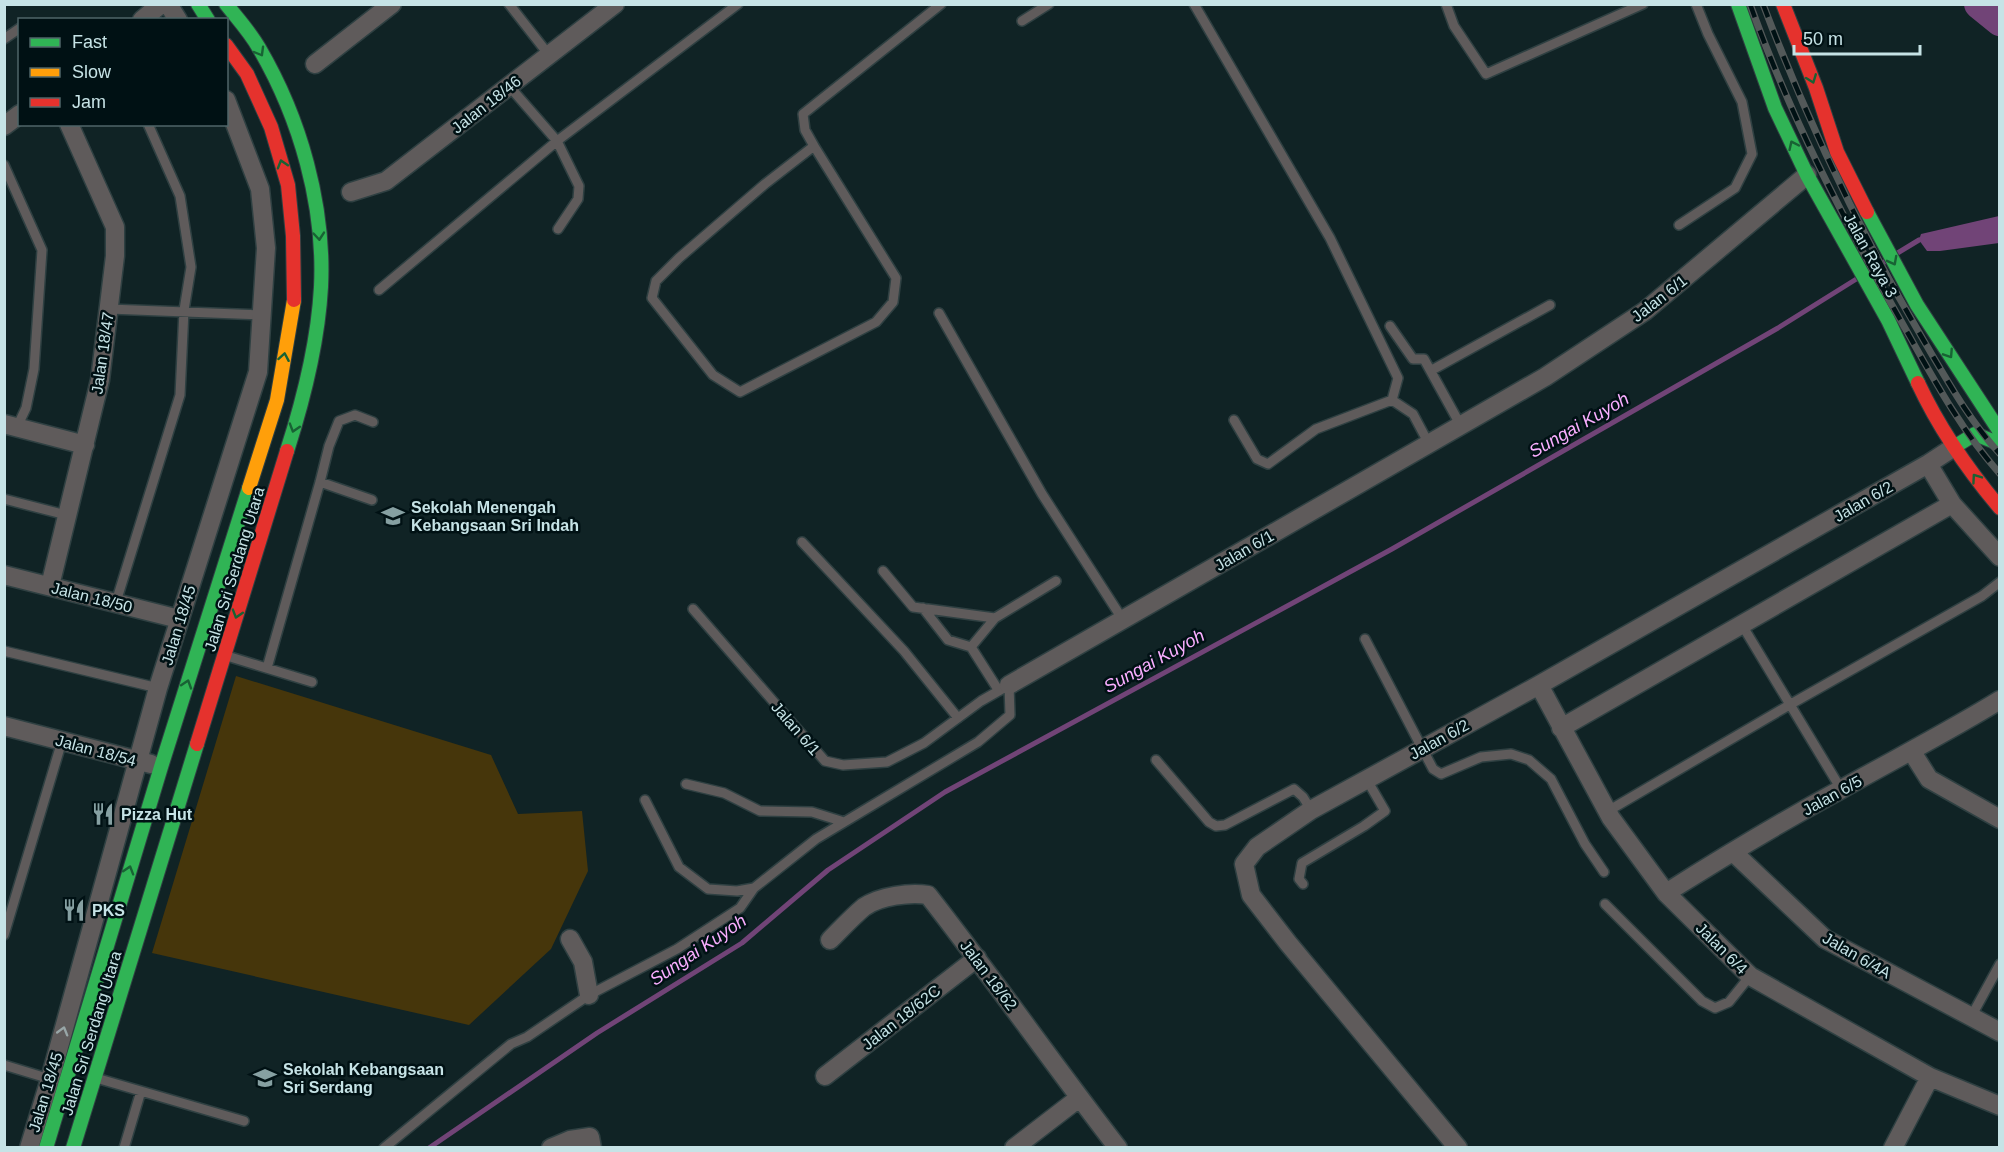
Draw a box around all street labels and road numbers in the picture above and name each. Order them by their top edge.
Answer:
street label: Jalan 18/46 [448,72,524,137]
street label: Jalan Raya 3 [1840,210,1901,300]
street label: Jalan 6/1 [1628,272,1690,325]
street label: Jalan 18/47 [88,311,117,395]
street label: Jalan 6/2 [1831,478,1896,525]
street label: Jalan Sri Serdang Utara [201,485,268,653]
street label: Jalan 6/1 [1212,527,1277,574]
street label: Jalan 18/50 [50,579,134,616]
street label: Jalan 18/45 [158,583,199,667]
street label: Jalan 6/1 [768,698,823,758]
street label: Jalan 6/2 [1407,716,1472,763]
street label: Jalan 18/54 [54,732,138,769]
street label: Jalan 6/5 [1800,772,1865,819]
street label: Jalan 6/4 [1693,919,1751,977]
street label: Jalan 6/4A [1820,929,1894,982]
street label: Jalan 18/62 [957,937,1020,1014]
street label: Jalan Sri Serdang Utara [58,949,125,1117]
street label: Jalan 18/62C [859,982,944,1053]
street label: Jalan 18/45 [25,1050,66,1134]

